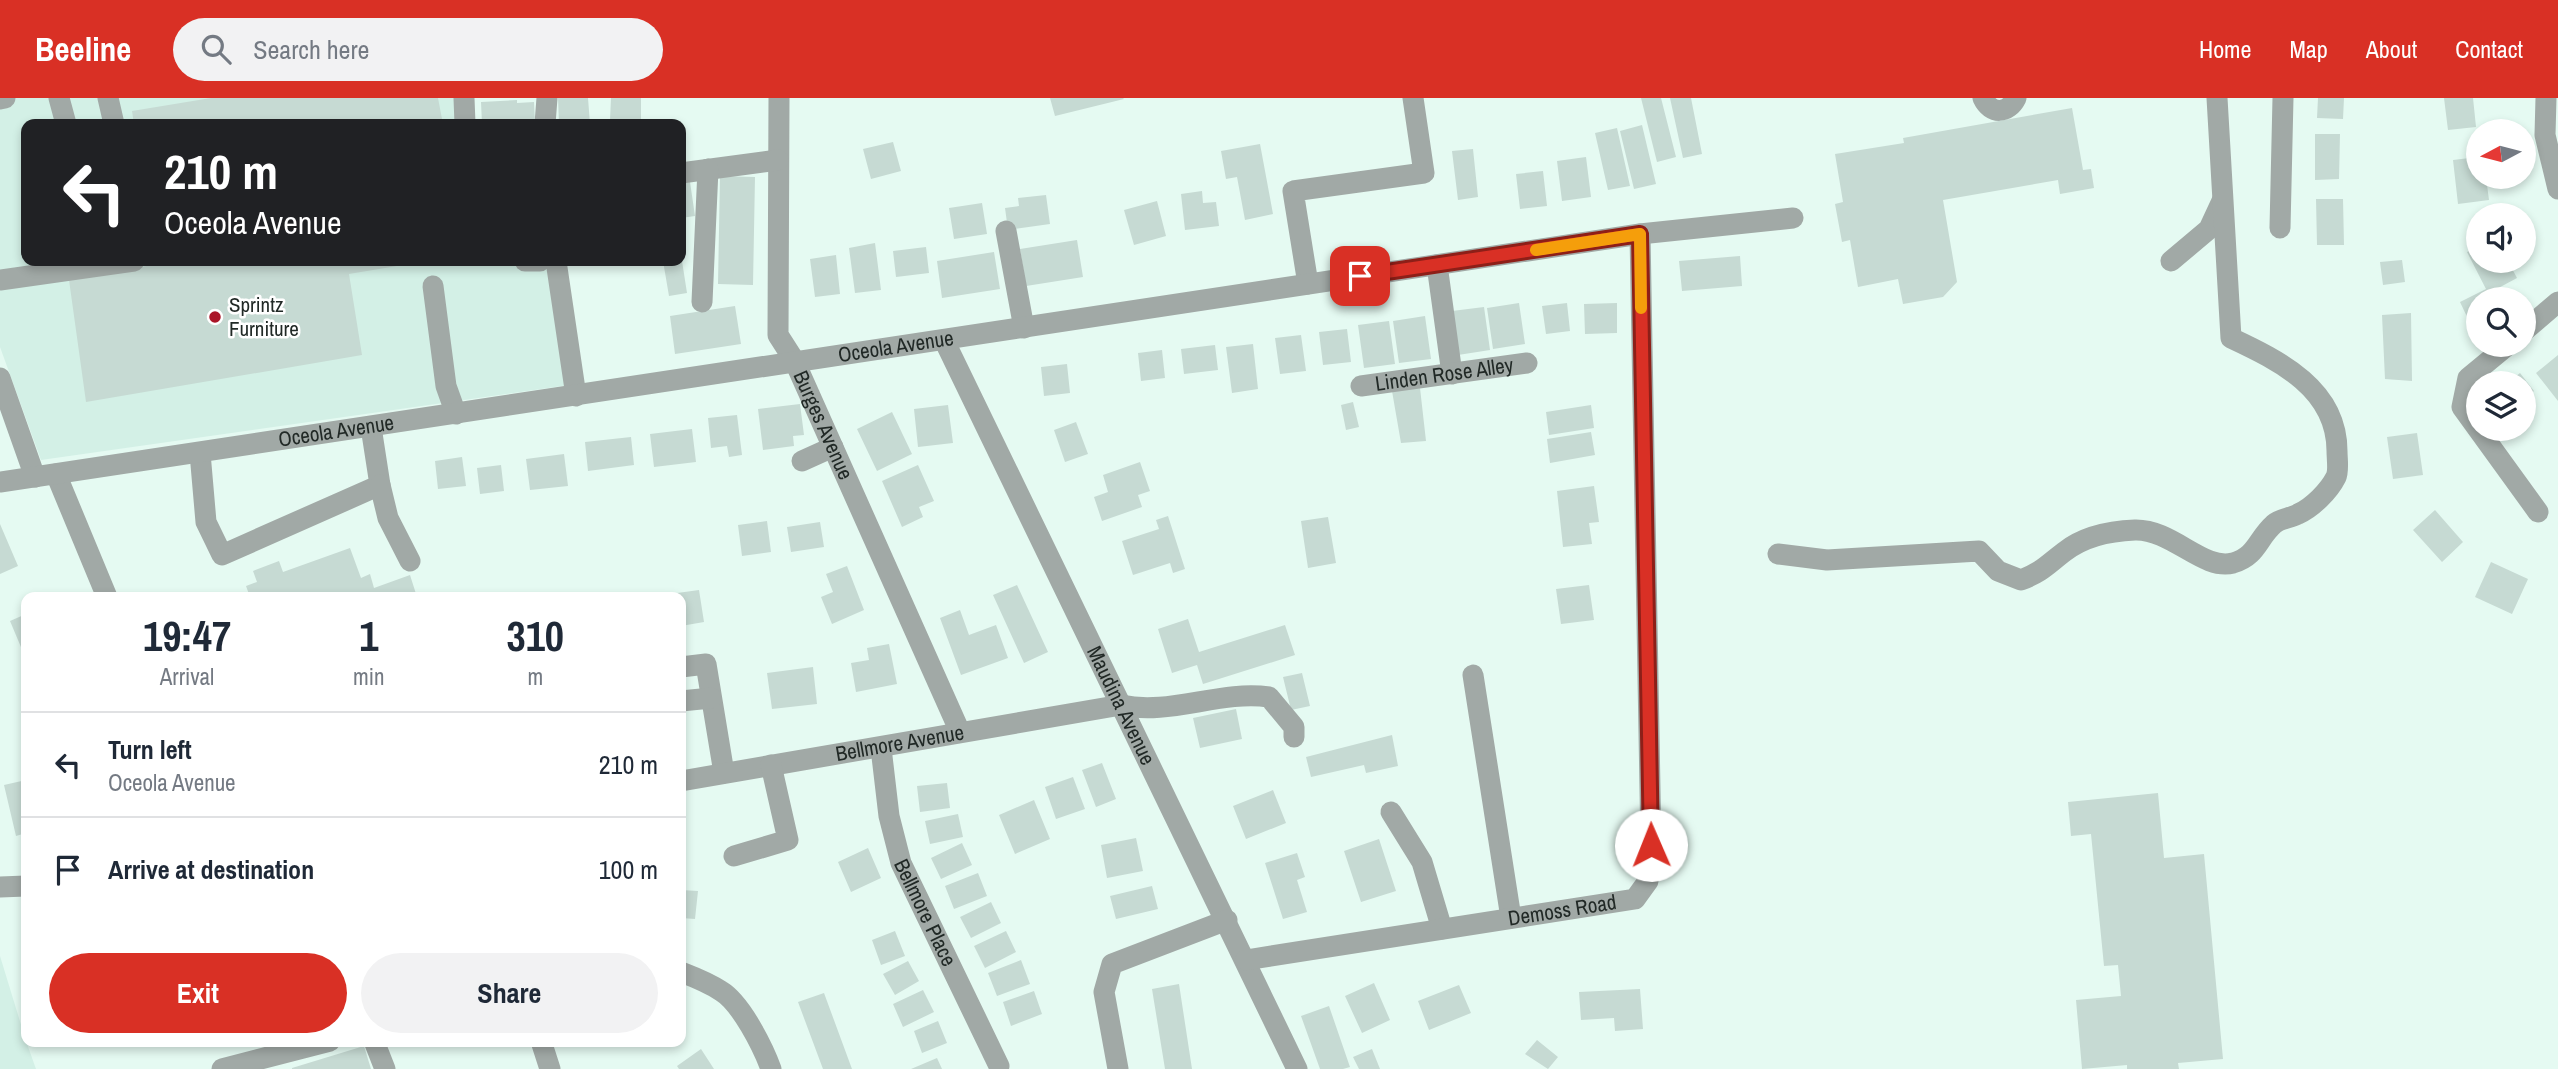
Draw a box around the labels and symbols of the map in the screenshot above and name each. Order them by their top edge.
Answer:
north arrow [2466,119,2536,189]
pin [1330,246,1390,306]
place label: Sprintz Furniture [229,290,299,343]
marker: Sprintz Furniture [207,309,223,325]
street label: Oceola Avenue [836,323,956,369]
street label: Linden Rose Alley [1373,350,1515,398]
street label: Burges Avenue [787,366,861,484]
street label: Oceola Avenue [276,408,396,454]
street label: Maudina Avenue [1080,641,1163,770]
street label: Bellmore Avenue [833,717,966,768]
position arrow [1614,808,1688,882]
street label: Bellmore Place [887,854,964,971]
street label: Demoss Road [1506,887,1618,933]

